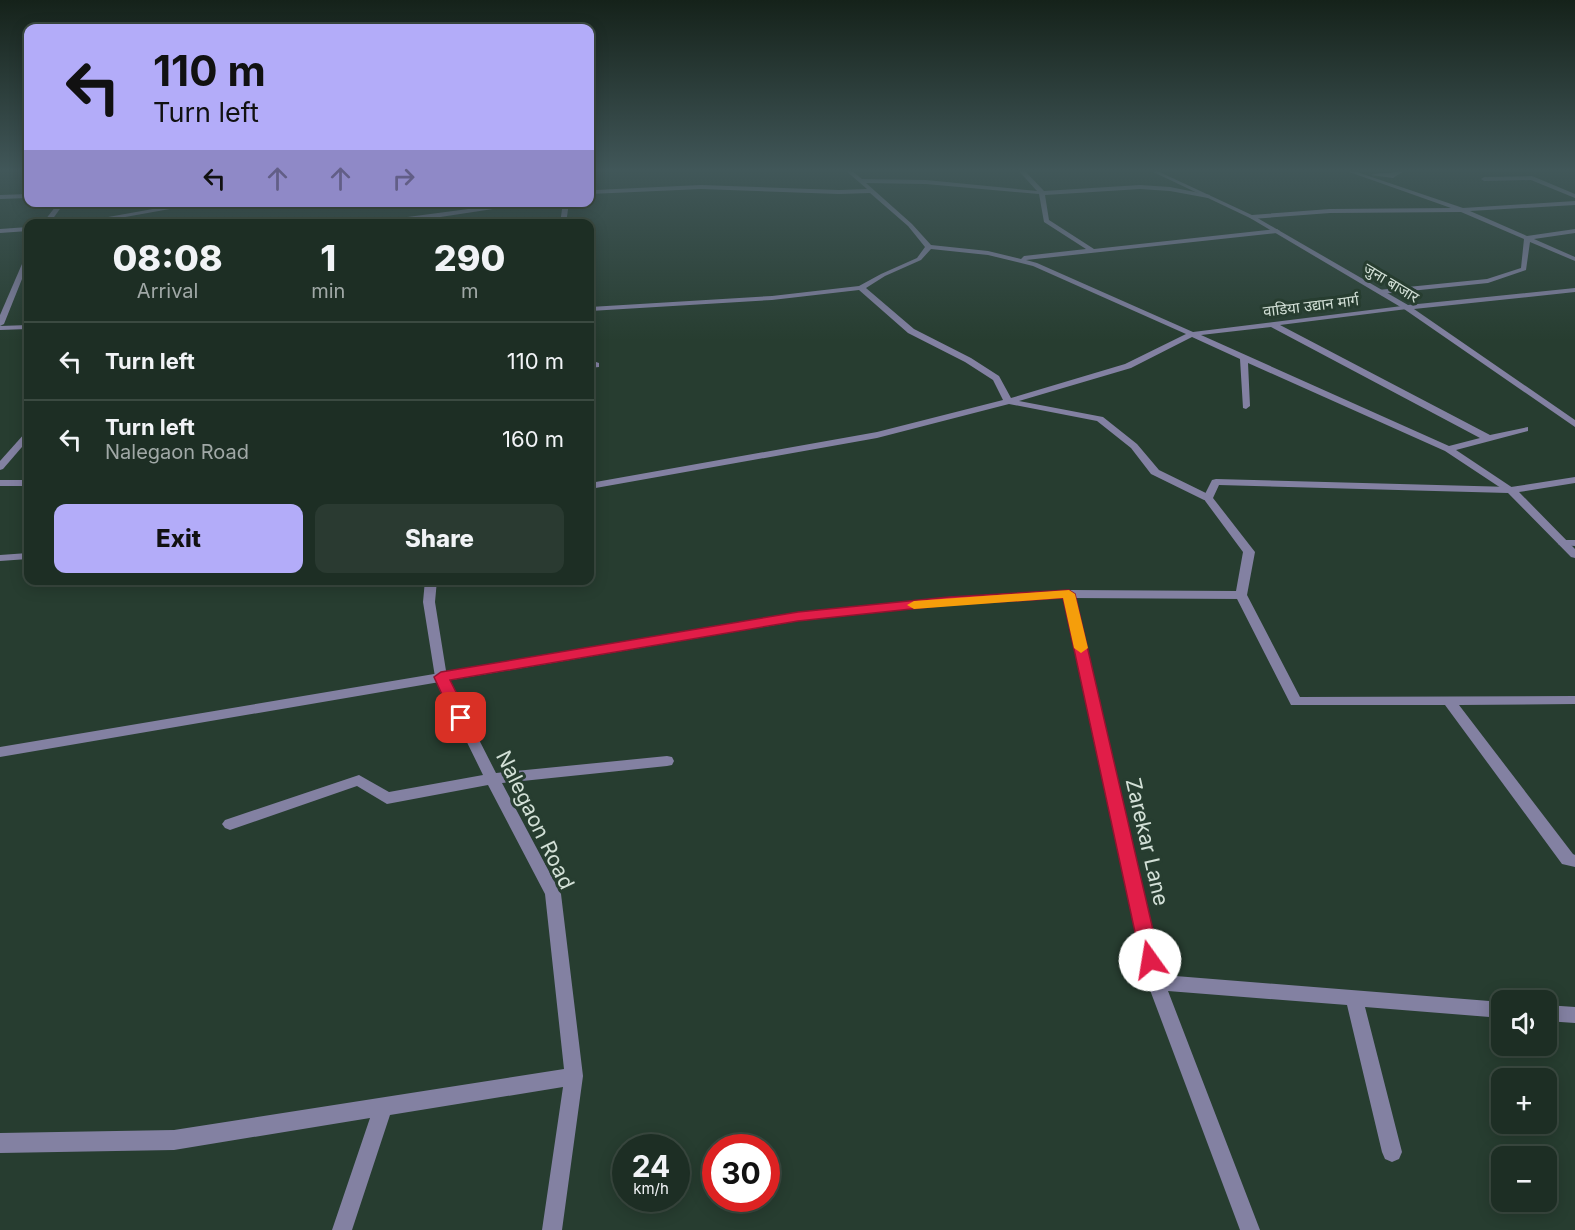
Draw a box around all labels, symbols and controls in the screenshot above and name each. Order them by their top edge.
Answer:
text: 110 m [153,45,266,96]
icon: left [54,48,132,126]
text: Turn left [153,96,259,129]
icon: left [198,162,231,195]
icon: ahead [261,162,294,195]
icon: ahead [324,162,357,195]
icon: right [387,162,420,195]
text: 08:08 [112,236,223,280]
text: 1 [320,236,336,280]
text: 290 [434,236,506,280]
street label: जुना बाजार [1360,259,1423,308]
text: Arrival [137,279,198,303]
text: min [311,279,345,303]
text: m [461,279,478,303]
street label: वाडिया उद्यान मार्ग [1262,290,1361,321]
icon: left [54,345,87,378]
text: Turn left [105,348,195,374]
text: 110 m [507,348,564,374]
text: Turn left [105,414,195,440]
icon: left [54,423,87,456]
text: 160 m [502,426,564,452]
text: Nalegaon Road [105,440,249,464]
button: Exit [54,504,303,573]
button: Share [315,504,564,573]
pin [435,692,486,743]
icon: arrive [444,701,477,734]
street label: Nalegaon Road [491,746,580,893]
street label: Zarekar Lane [1121,776,1174,908]
position arrow [1118,928,1182,992]
map controls [1491,990,1557,1212]
button: sound [1491,990,1557,1056]
button: + [1491,1068,1557,1134]
speed limit sign: 30 [702,1134,780,1212]
button: − [1491,1146,1557,1212]
text: 24 [632,1148,670,1184]
text: km/h [633,1179,669,1198]

